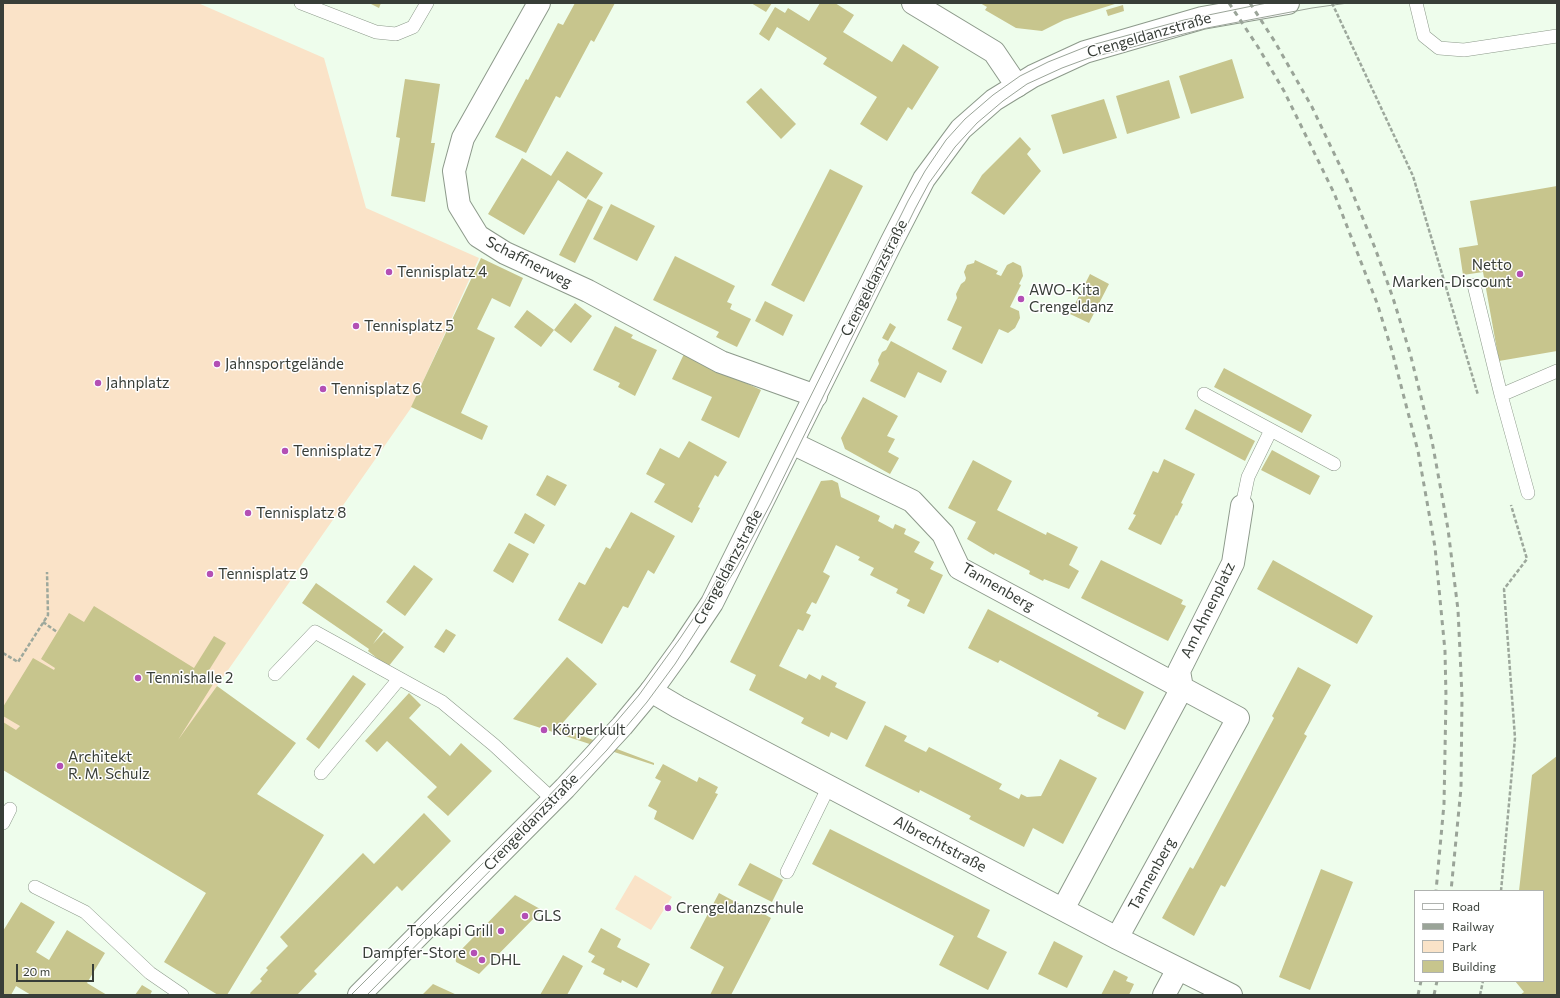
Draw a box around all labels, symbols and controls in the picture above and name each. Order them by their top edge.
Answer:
street label: Crengeldanzstraße [1085,9,1213,61]
street label: Crengeldanzstraße [837,217,911,339]
street label: Schaffnerweg [483,233,575,291]
place label: Netto Marken-Discount [1392,256,1512,291]
place label: Tennisplatz 4 [397,263,487,281]
marker: Tennisplatz 4 [384,267,394,277]
marker: Netto Marken-Discount [1515,269,1525,279]
place label: AWO-Kita Crengeldanz [1029,281,1114,316]
marker: AWO-Kita Crengeldanz [1016,294,1026,304]
place label: Tennisplatz 5 [364,317,454,335]
marker: Tennisplatz 5 [351,321,361,331]
place label: Jahnsportgelände [225,355,344,373]
marker: Jahnsportgelände [212,359,222,369]
place label: Jahnplatz [106,374,170,392]
marker: Jahnplatz [93,378,103,388]
place label: Tennisplatz 6 [331,380,421,398]
marker: Tennisplatz 6 [318,384,328,394]
place label: Tennisplatz 7 [293,442,382,460]
marker: Tennisplatz 7 [280,446,290,456]
place label: Tennisplatz 8 [256,504,346,522]
street label: Crengeldanzstraße [690,506,766,628]
marker: Tennisplatz 8 [243,508,253,518]
street label: Tannenberg [959,559,1037,615]
street label: Am Ahnenplatz [1177,559,1239,661]
place label: Tennisplatz 9 [218,565,308,583]
marker: Tennisplatz 9 [205,569,215,579]
place label: Tennishalle 2 [146,669,233,687]
marker: Tennishalle 2 [133,673,143,683]
place label: Körperkult [552,721,626,739]
marker: Körperkult [539,725,549,735]
place label: Architekt R. M. Schulz [68,748,150,783]
marker: Architekt R. M. Schulz [55,761,65,771]
street label: Crengeldanzstraße [480,770,582,874]
street label: Albrechtstraße [891,812,989,876]
street label: Tannenberg [1125,834,1179,914]
legend [1414,890,1544,982]
place label: Crengeldanzschule [676,899,804,917]
text: Road [1452,899,1480,913]
marker: Crengeldanzschule [663,903,673,913]
place label: GLS [533,907,561,925]
marker: GLS [520,911,530,921]
text: Railway [1452,919,1494,933]
place label: Topkapi Grill [407,922,493,940]
marker: Topkapi Grill [496,926,506,936]
text: Park [1452,939,1477,953]
place label: Dampfer-Store [362,944,466,962]
marker: Dampfer-Store [469,948,479,958]
place label: DHL [490,951,521,969]
marker: DHL [477,955,487,965]
scale bar [18,956,96,982]
text: Building [1452,959,1496,973]
text: 20 m [23,964,50,978]

